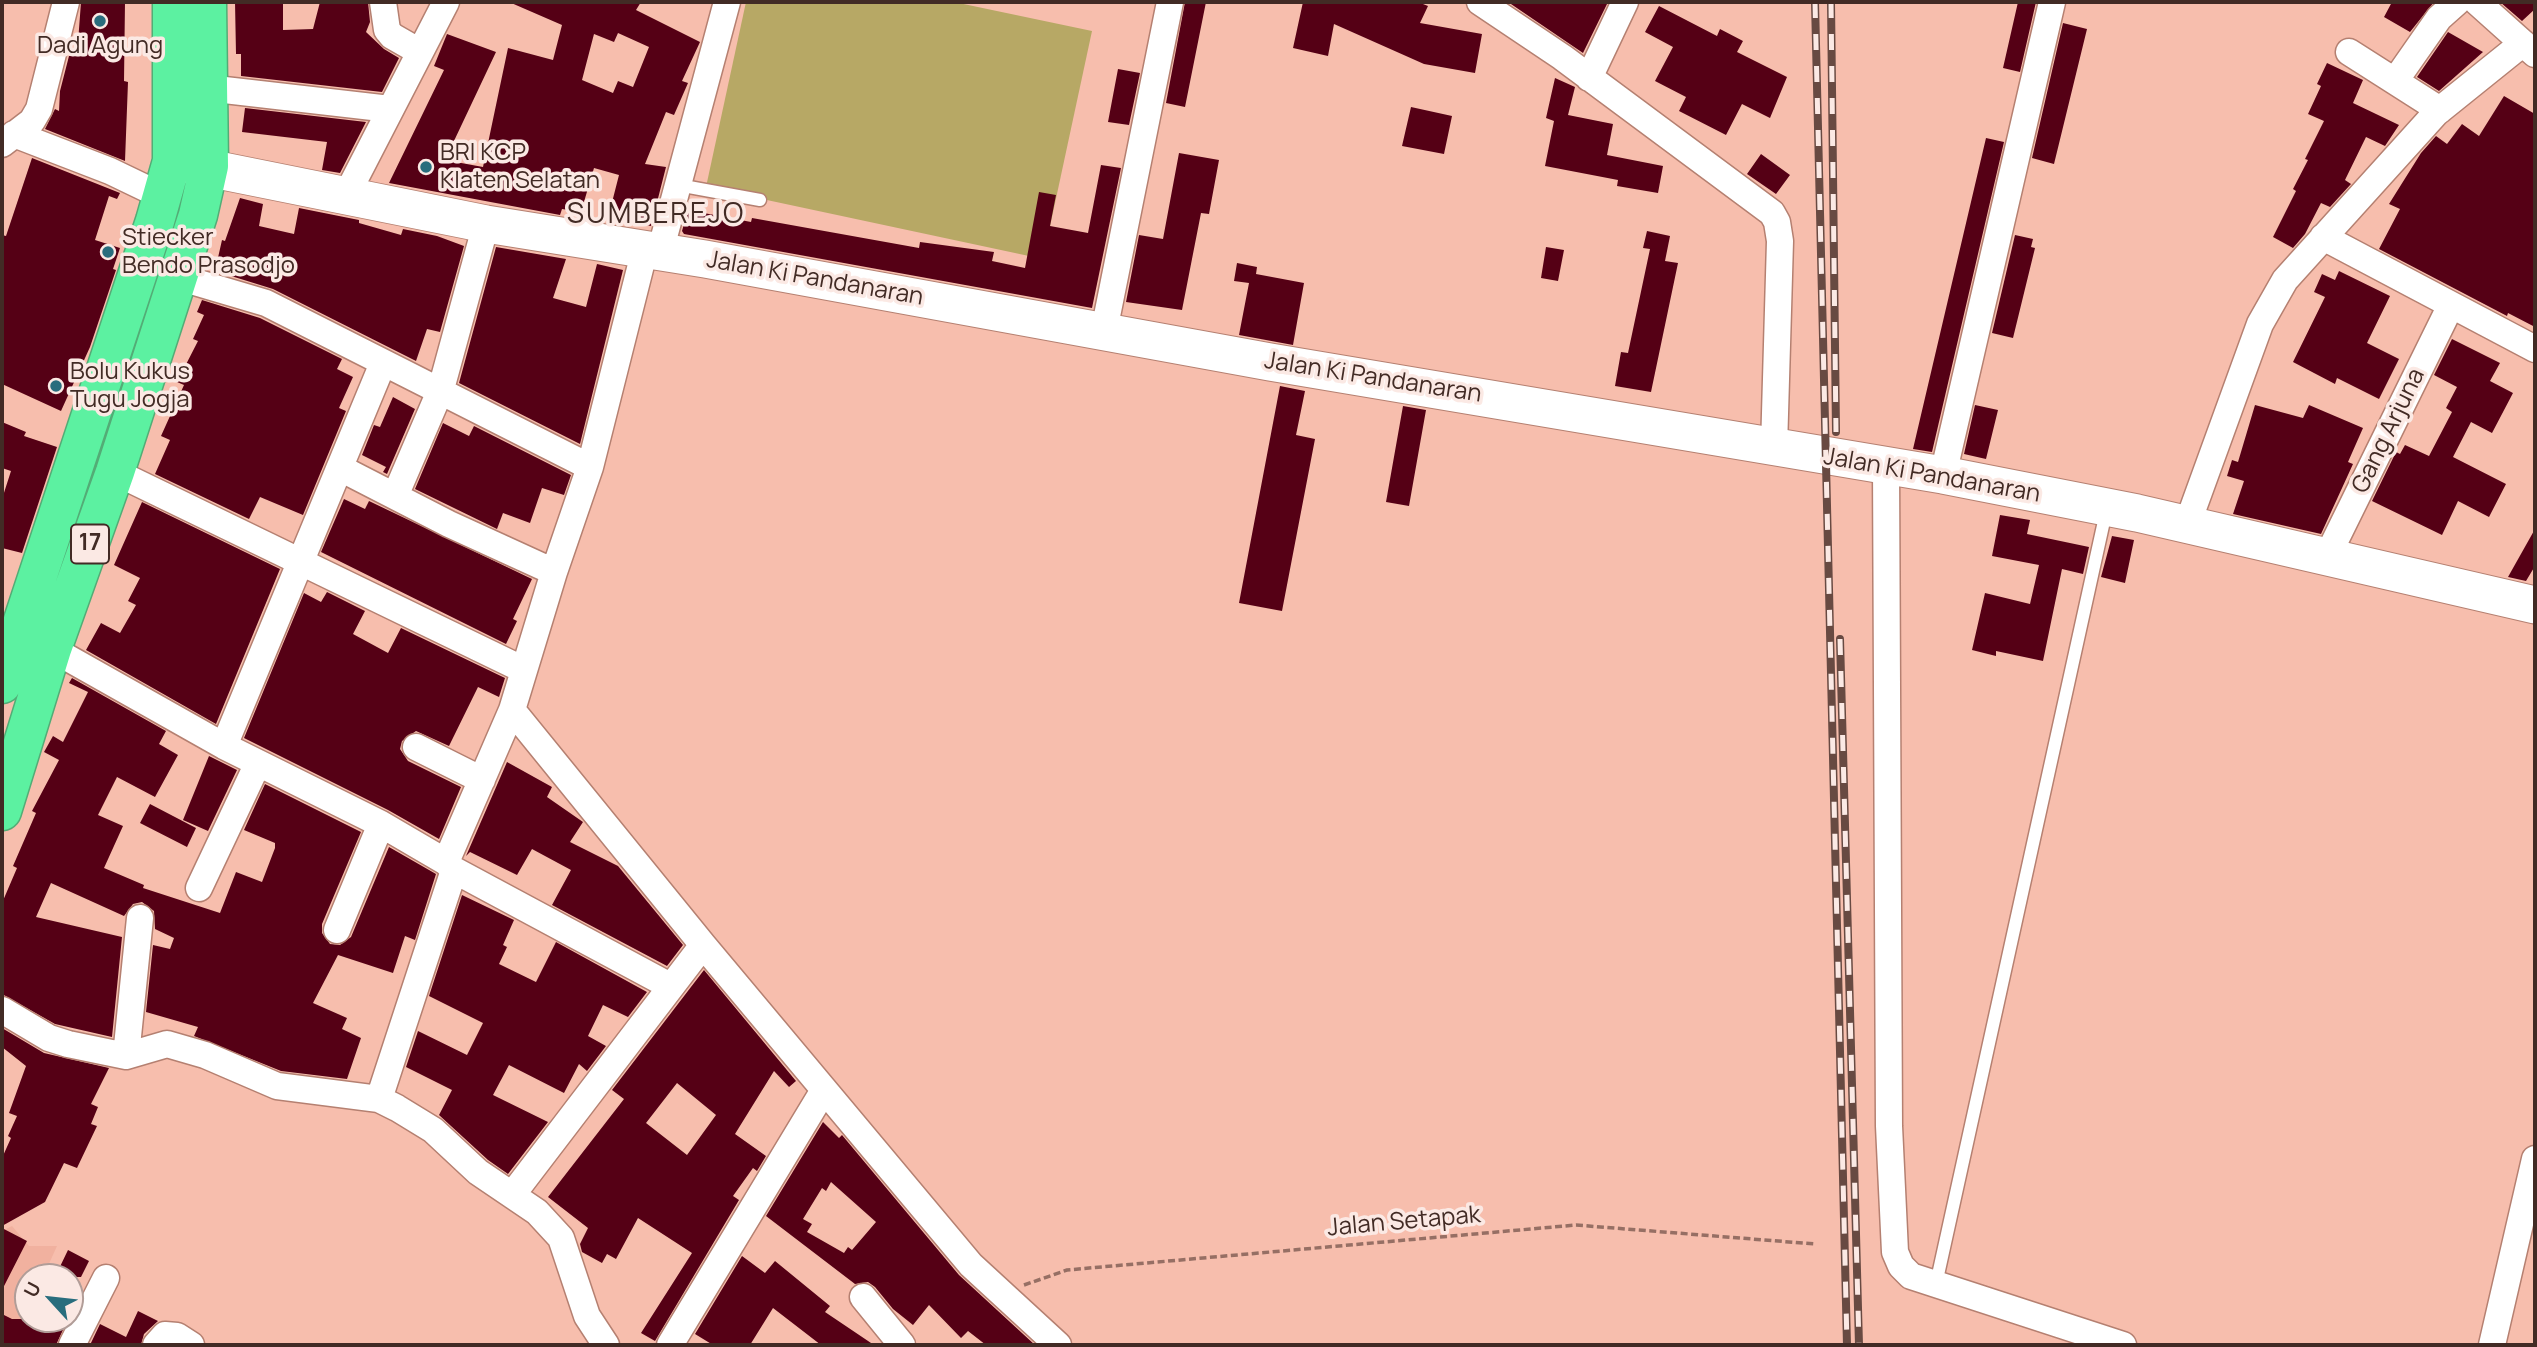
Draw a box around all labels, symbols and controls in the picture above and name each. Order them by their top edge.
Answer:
marker: Dadi Agung [92,13,108,29]
place label: Dadi Agung [37,32,163,60]
place label: BRI KCP Klaten Selatan [440,139,600,195]
marker: BRI KCP Klaten Selatan [418,159,434,175]
district label: SUMBEREJO [568,198,744,232]
place label: Stiecker Bendo Prasodjo [122,224,295,280]
marker: Stiecker Bendo Prasodjo [100,244,116,260]
street label: Jalan Ki Pandanaran [704,246,926,312]
street label: Jalan Ki Pandanaran [1262,347,1484,409]
place label: Bolu Kukus Tugu Jogja [70,358,190,414]
street label: Gang Arjuna [2346,364,2432,498]
marker: Bolu Kukus Tugu Jogja [48,378,64,394]
street label: Jalan Ki Pandanaran [1821,443,2043,509]
road number: 17 [71,524,109,564]
street label: Jalan Setapak [1326,1201,1482,1243]
north arrow [14,1263,84,1333]
text: U [17,1277,47,1301]

